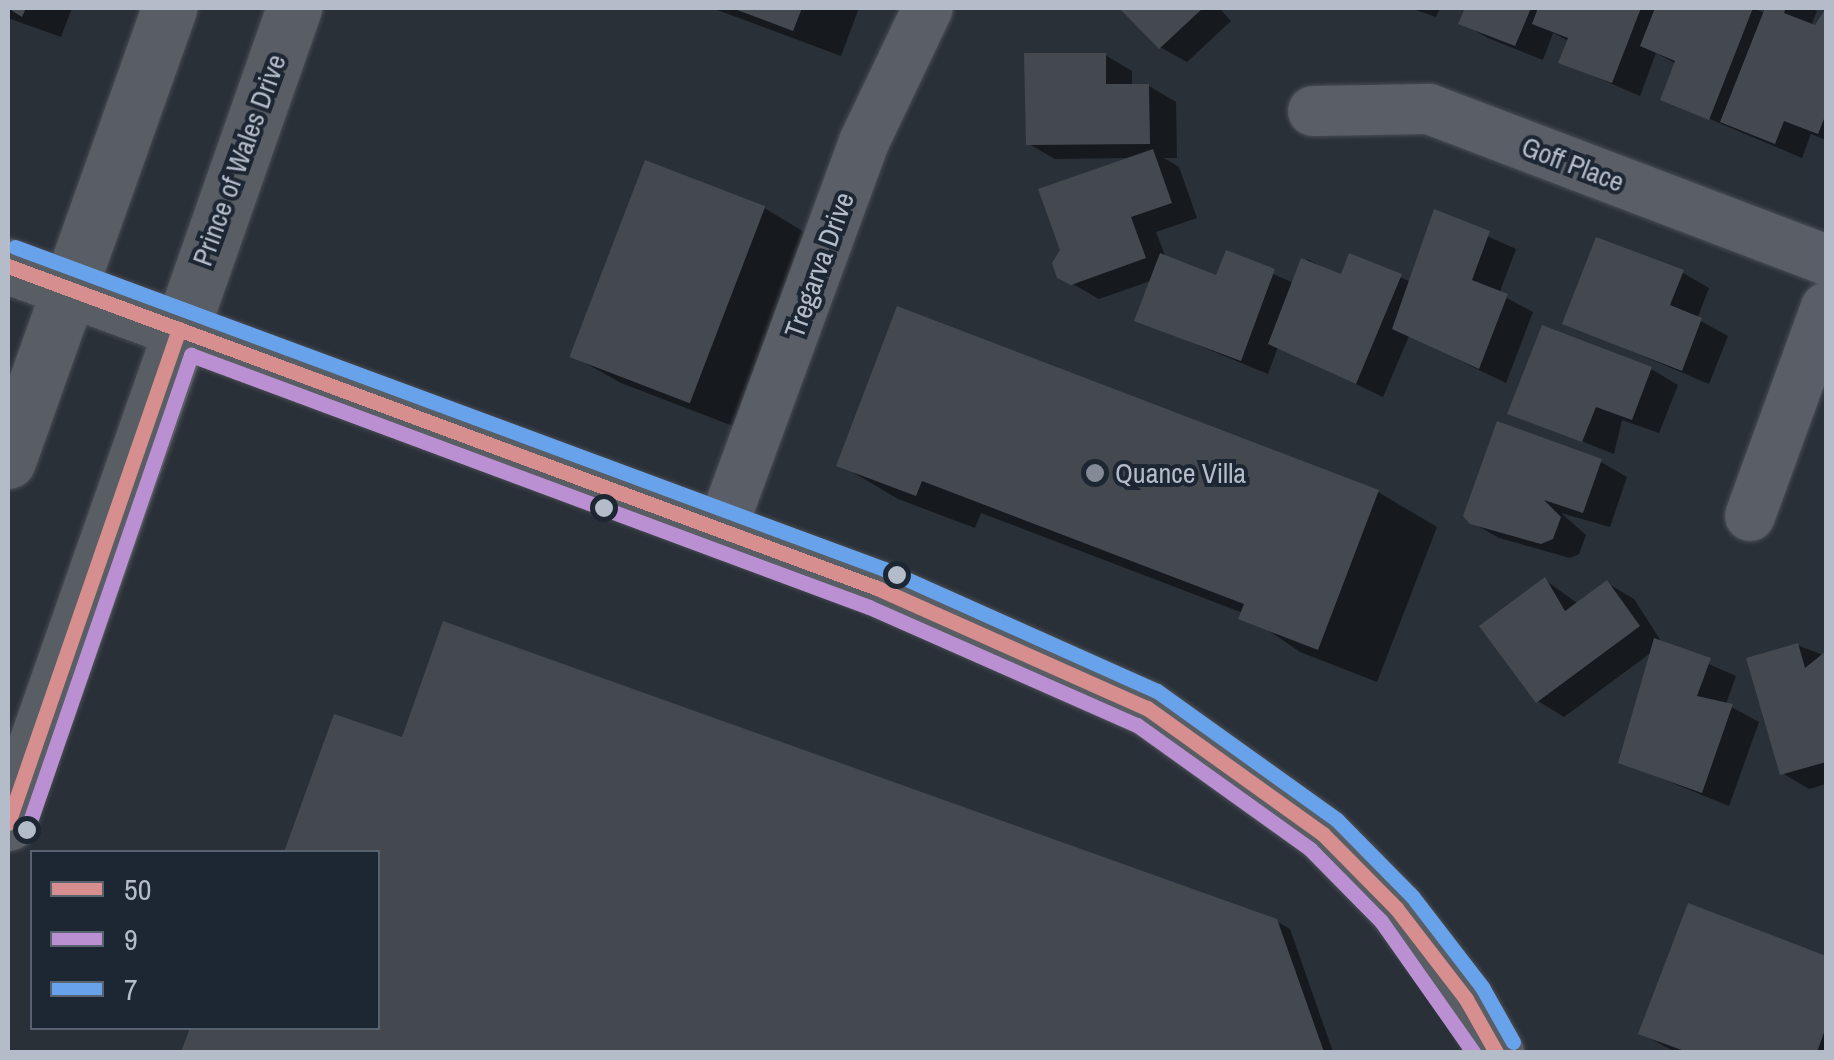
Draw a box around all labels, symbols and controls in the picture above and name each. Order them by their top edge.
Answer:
street label: Prince of Wales Drive [185,50,293,270]
street label: Goff Place [1517,129,1629,199]
street label: Tregarva Drive [777,188,861,342]
place label: Quance Villa [1115,456,1246,490]
marker: Quance Villa [1084,462,1106,484]
unlabelled marker [594,498,614,518]
unlabelled marker [887,565,907,585]
unlabelled marker [17,820,37,840]
legend [30,850,380,1030]
text: 50 [124,869,151,909]
text: 9 [124,919,138,959]
text: 7 [124,969,138,1009]

